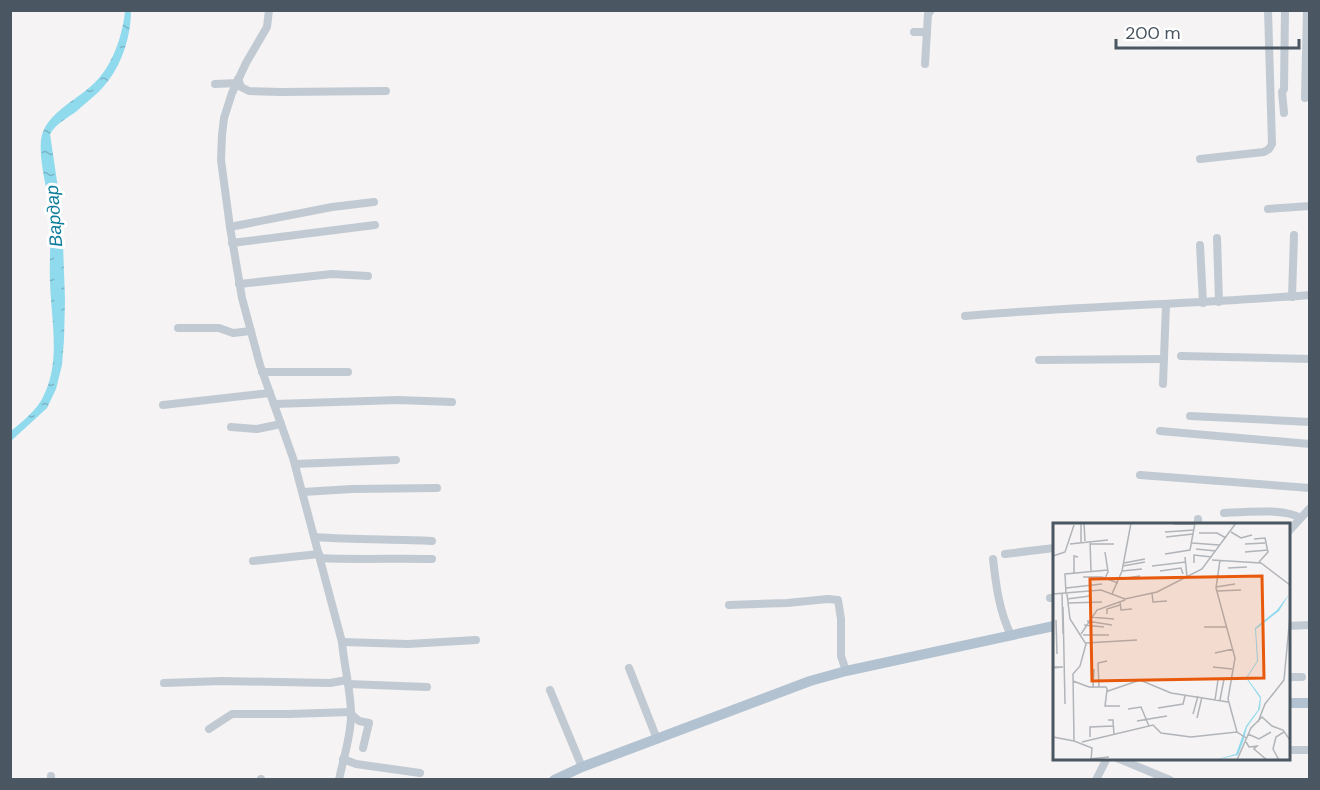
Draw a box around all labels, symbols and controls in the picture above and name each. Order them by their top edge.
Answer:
scale bar [1116,12,1299,50]
text: 200 m [1125,21,1181,45]
water label: Вардар [40,184,68,248]
inset map [1053,523,1290,760]

